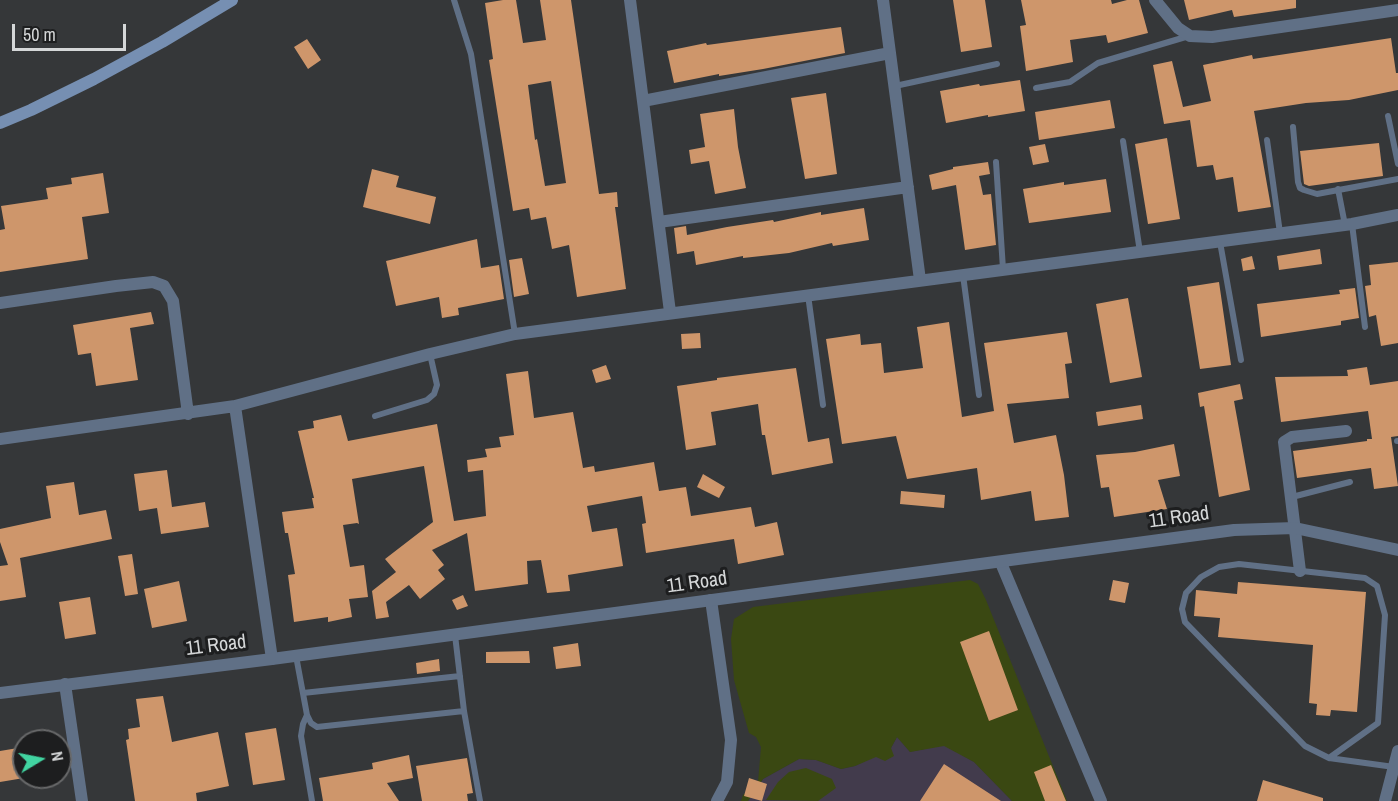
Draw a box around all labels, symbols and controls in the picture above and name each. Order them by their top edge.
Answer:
scale bar [15,12,129,50]
text: 50 m [23,22,56,47]
street label: 11 Road [1147,502,1211,534]
street label: 11 Road [665,567,729,599]
street label: 11 Road [184,630,248,662]
north arrow [12,729,72,789]
text: N [46,750,69,763]

